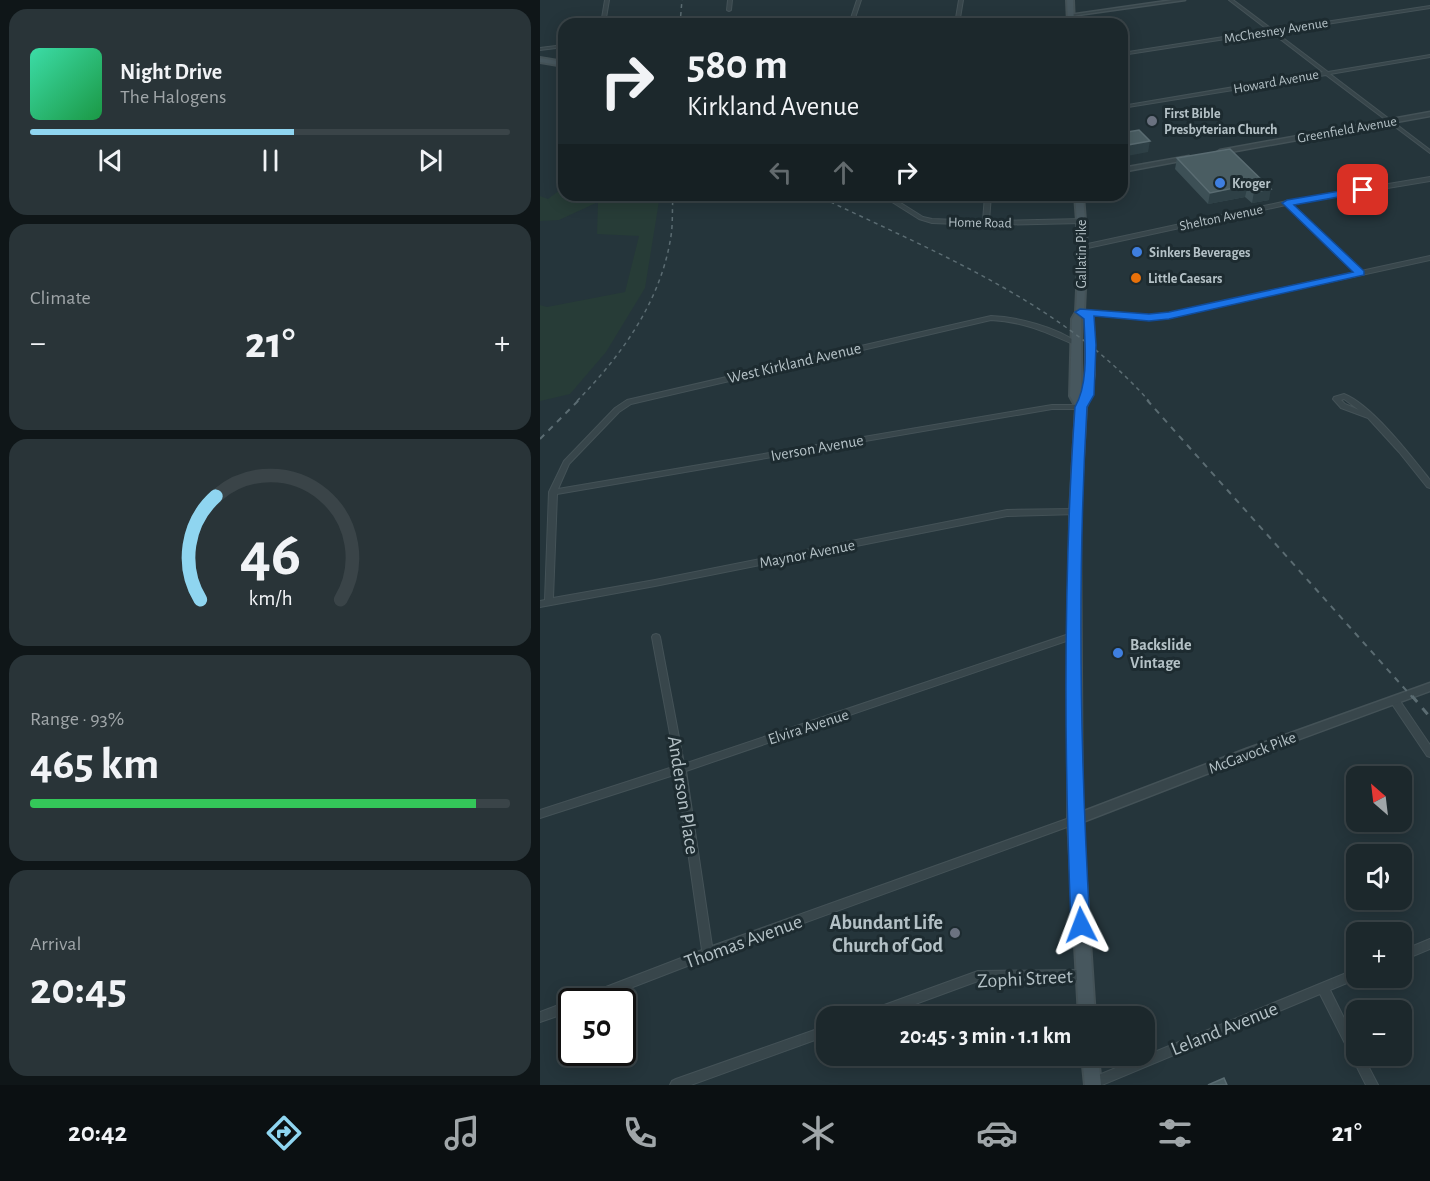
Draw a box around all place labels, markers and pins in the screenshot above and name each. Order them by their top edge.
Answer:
place label: First Bible Presbyterian Church [1164,107,1278,137]
marker: First Bible Presbyterian Church [1145,114,1159,128]
pin [1337,164,1388,215]
marker: Kroger [1213,176,1227,190]
place label: Kroger [1232,177,1270,191]
marker: Sinkers Beverages [1130,245,1144,259]
place label: Sinkers Beverages [1149,246,1250,260]
marker: Little Caesars [1129,271,1143,285]
place label: Little Caesars [1148,272,1222,286]
place label: Backslide Vintage [1130,637,1192,671]
marker: Backslide Vintage [1111,646,1125,660]
place label: Abundant Life Church of God [829,913,943,956]
marker: Abundant Life Church of God [948,926,962,940]

